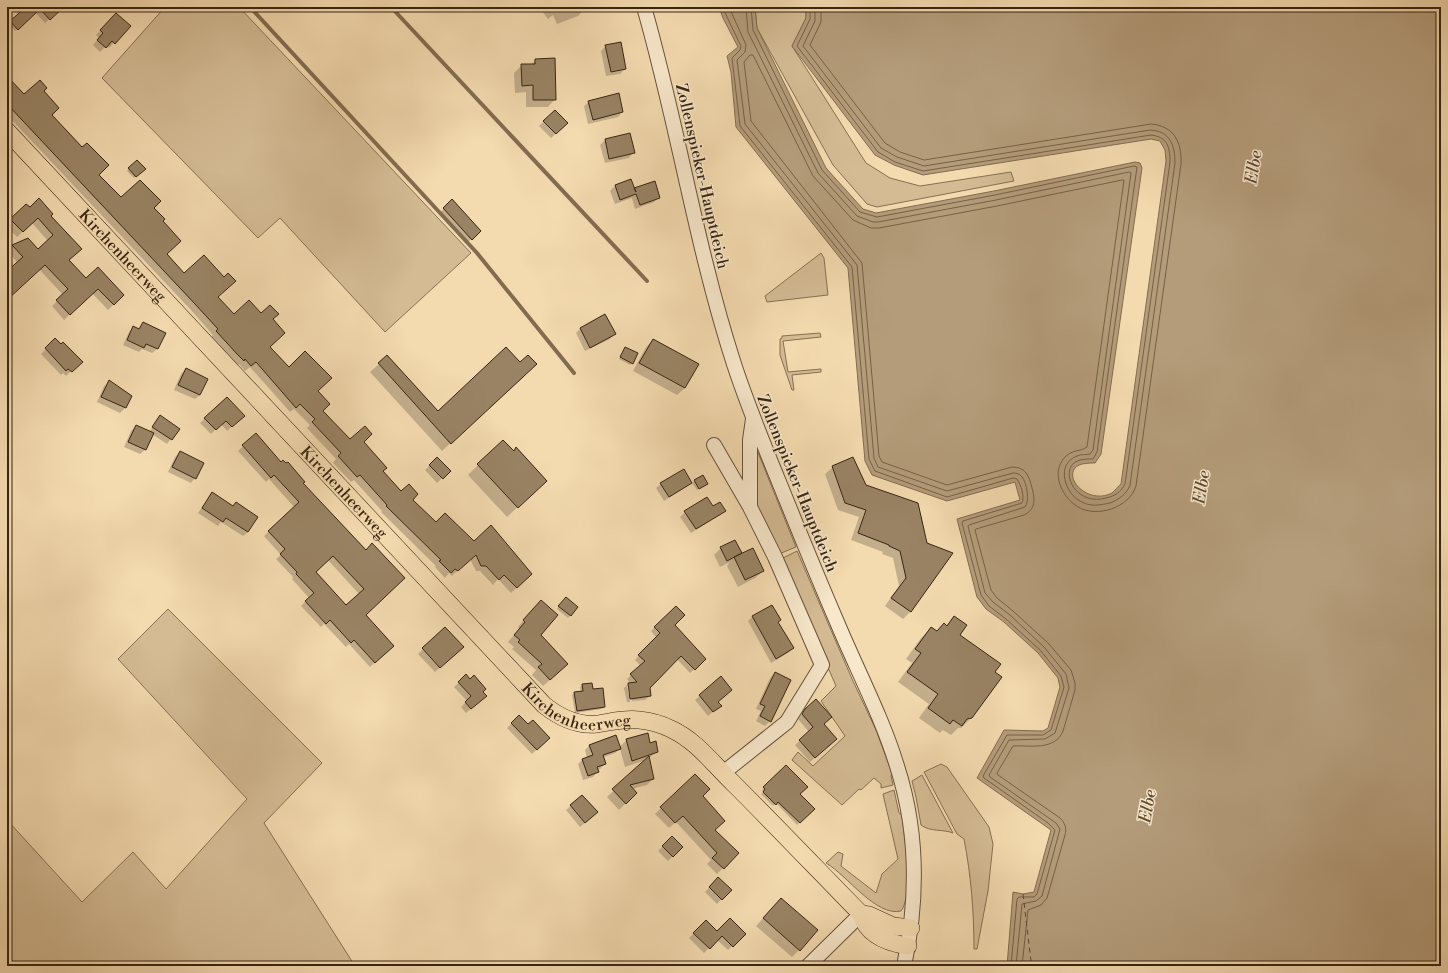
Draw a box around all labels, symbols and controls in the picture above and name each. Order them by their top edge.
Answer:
street label: Zollenspieker-Hauptdeich [671,82,733,271]
water label: Elbe [1240,149,1267,186]
street label: Kirchenheerweg [74,205,171,307]
street label: Zollenspieker-Hauptdeich [752,392,842,575]
street label: Kirchenheerweg [296,442,392,543]
water label: Elbe [1188,469,1215,506]
street label: Kirchenheerweg [517,679,632,735]
water label: Elbe [1134,788,1162,826]

